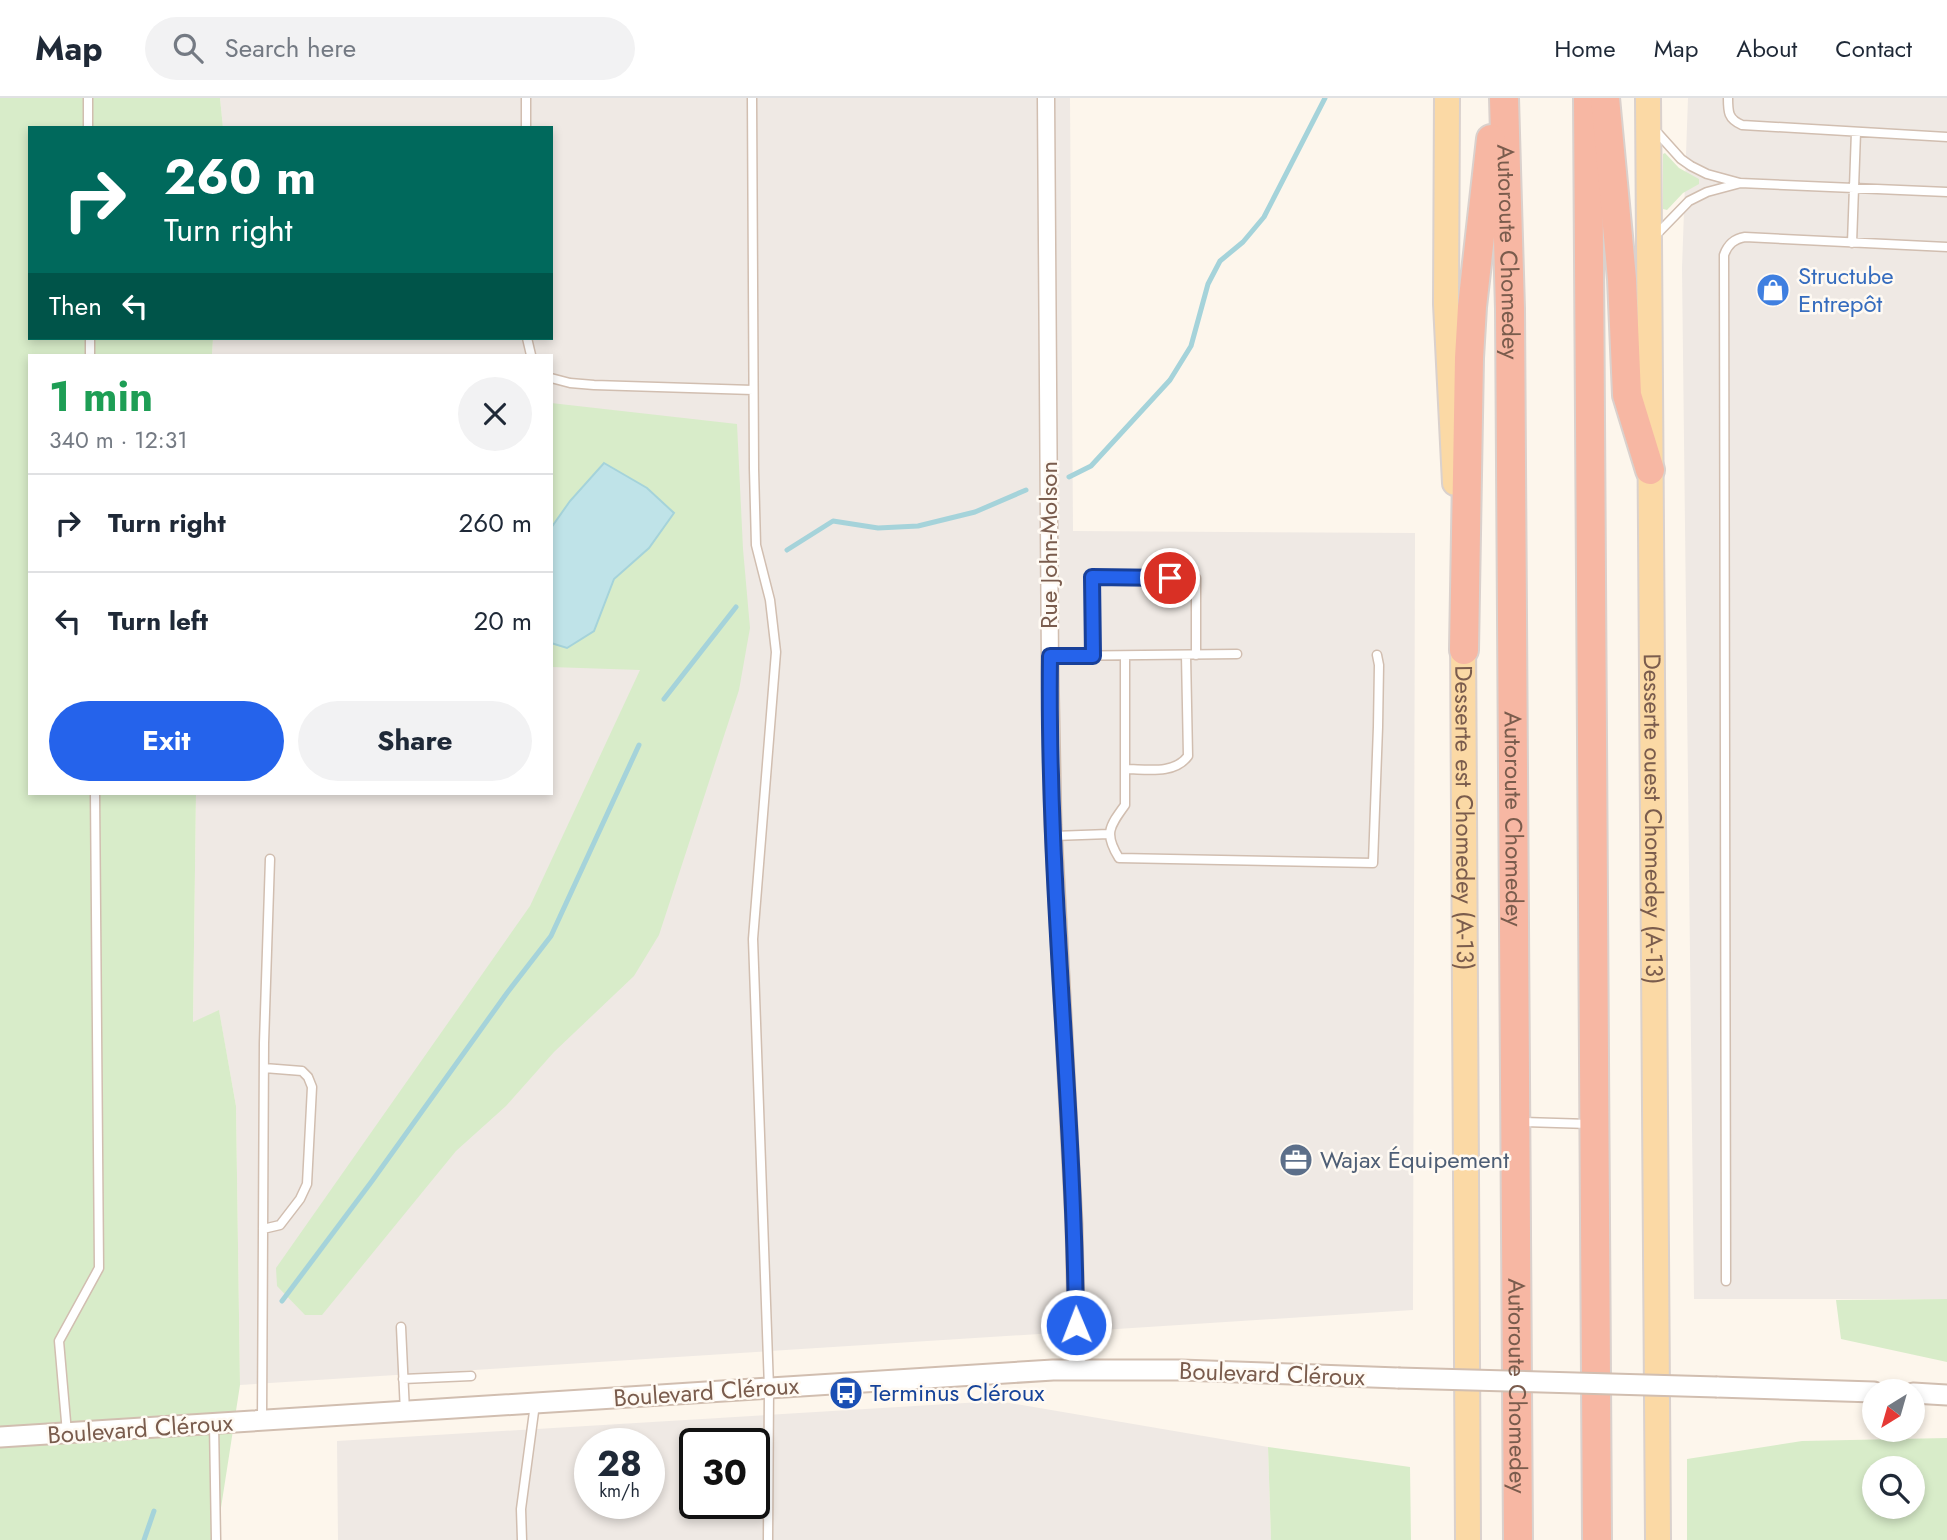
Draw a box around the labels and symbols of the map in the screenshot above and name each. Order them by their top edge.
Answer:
street label: Autoroute Chomedey [1488,144,1528,360]
place label: Structube Entrepôt [1798,258,1894,321]
shop icon: Structube Entrepôt [1754,271,1792,309]
street label: Rue John-Molson [1031,461,1066,629]
pin [1140,548,1200,608]
street label: Desserte ouest Chomedey (A-13) [1635,653,1672,985]
street label: Desserte est Chomedey (A-13) [1446,665,1483,971]
street label: Autoroute Chomedey [1496,711,1532,927]
office icon: Wajax Équipement [1277,1141,1315,1179]
place label: Wajax Équipement [1320,1142,1509,1177]
street label: Autoroute Chomedey [1499,1278,1536,1494]
position arrow [1039,1288,1113,1362]
street label: Boulevard Cléroux [1179,1353,1366,1394]
street label: Boulevard Cléroux [612,1367,801,1415]
bus stop icon: Terminus Cléroux [827,1374,865,1412]
place label: Terminus Cléroux [870,1375,1045,1410]
north arrow [1862,1379,1925,1442]
street label: Boulevard Cléroux [46,1404,235,1452]
speed limit sign: 30 [679,1428,770,1519]

